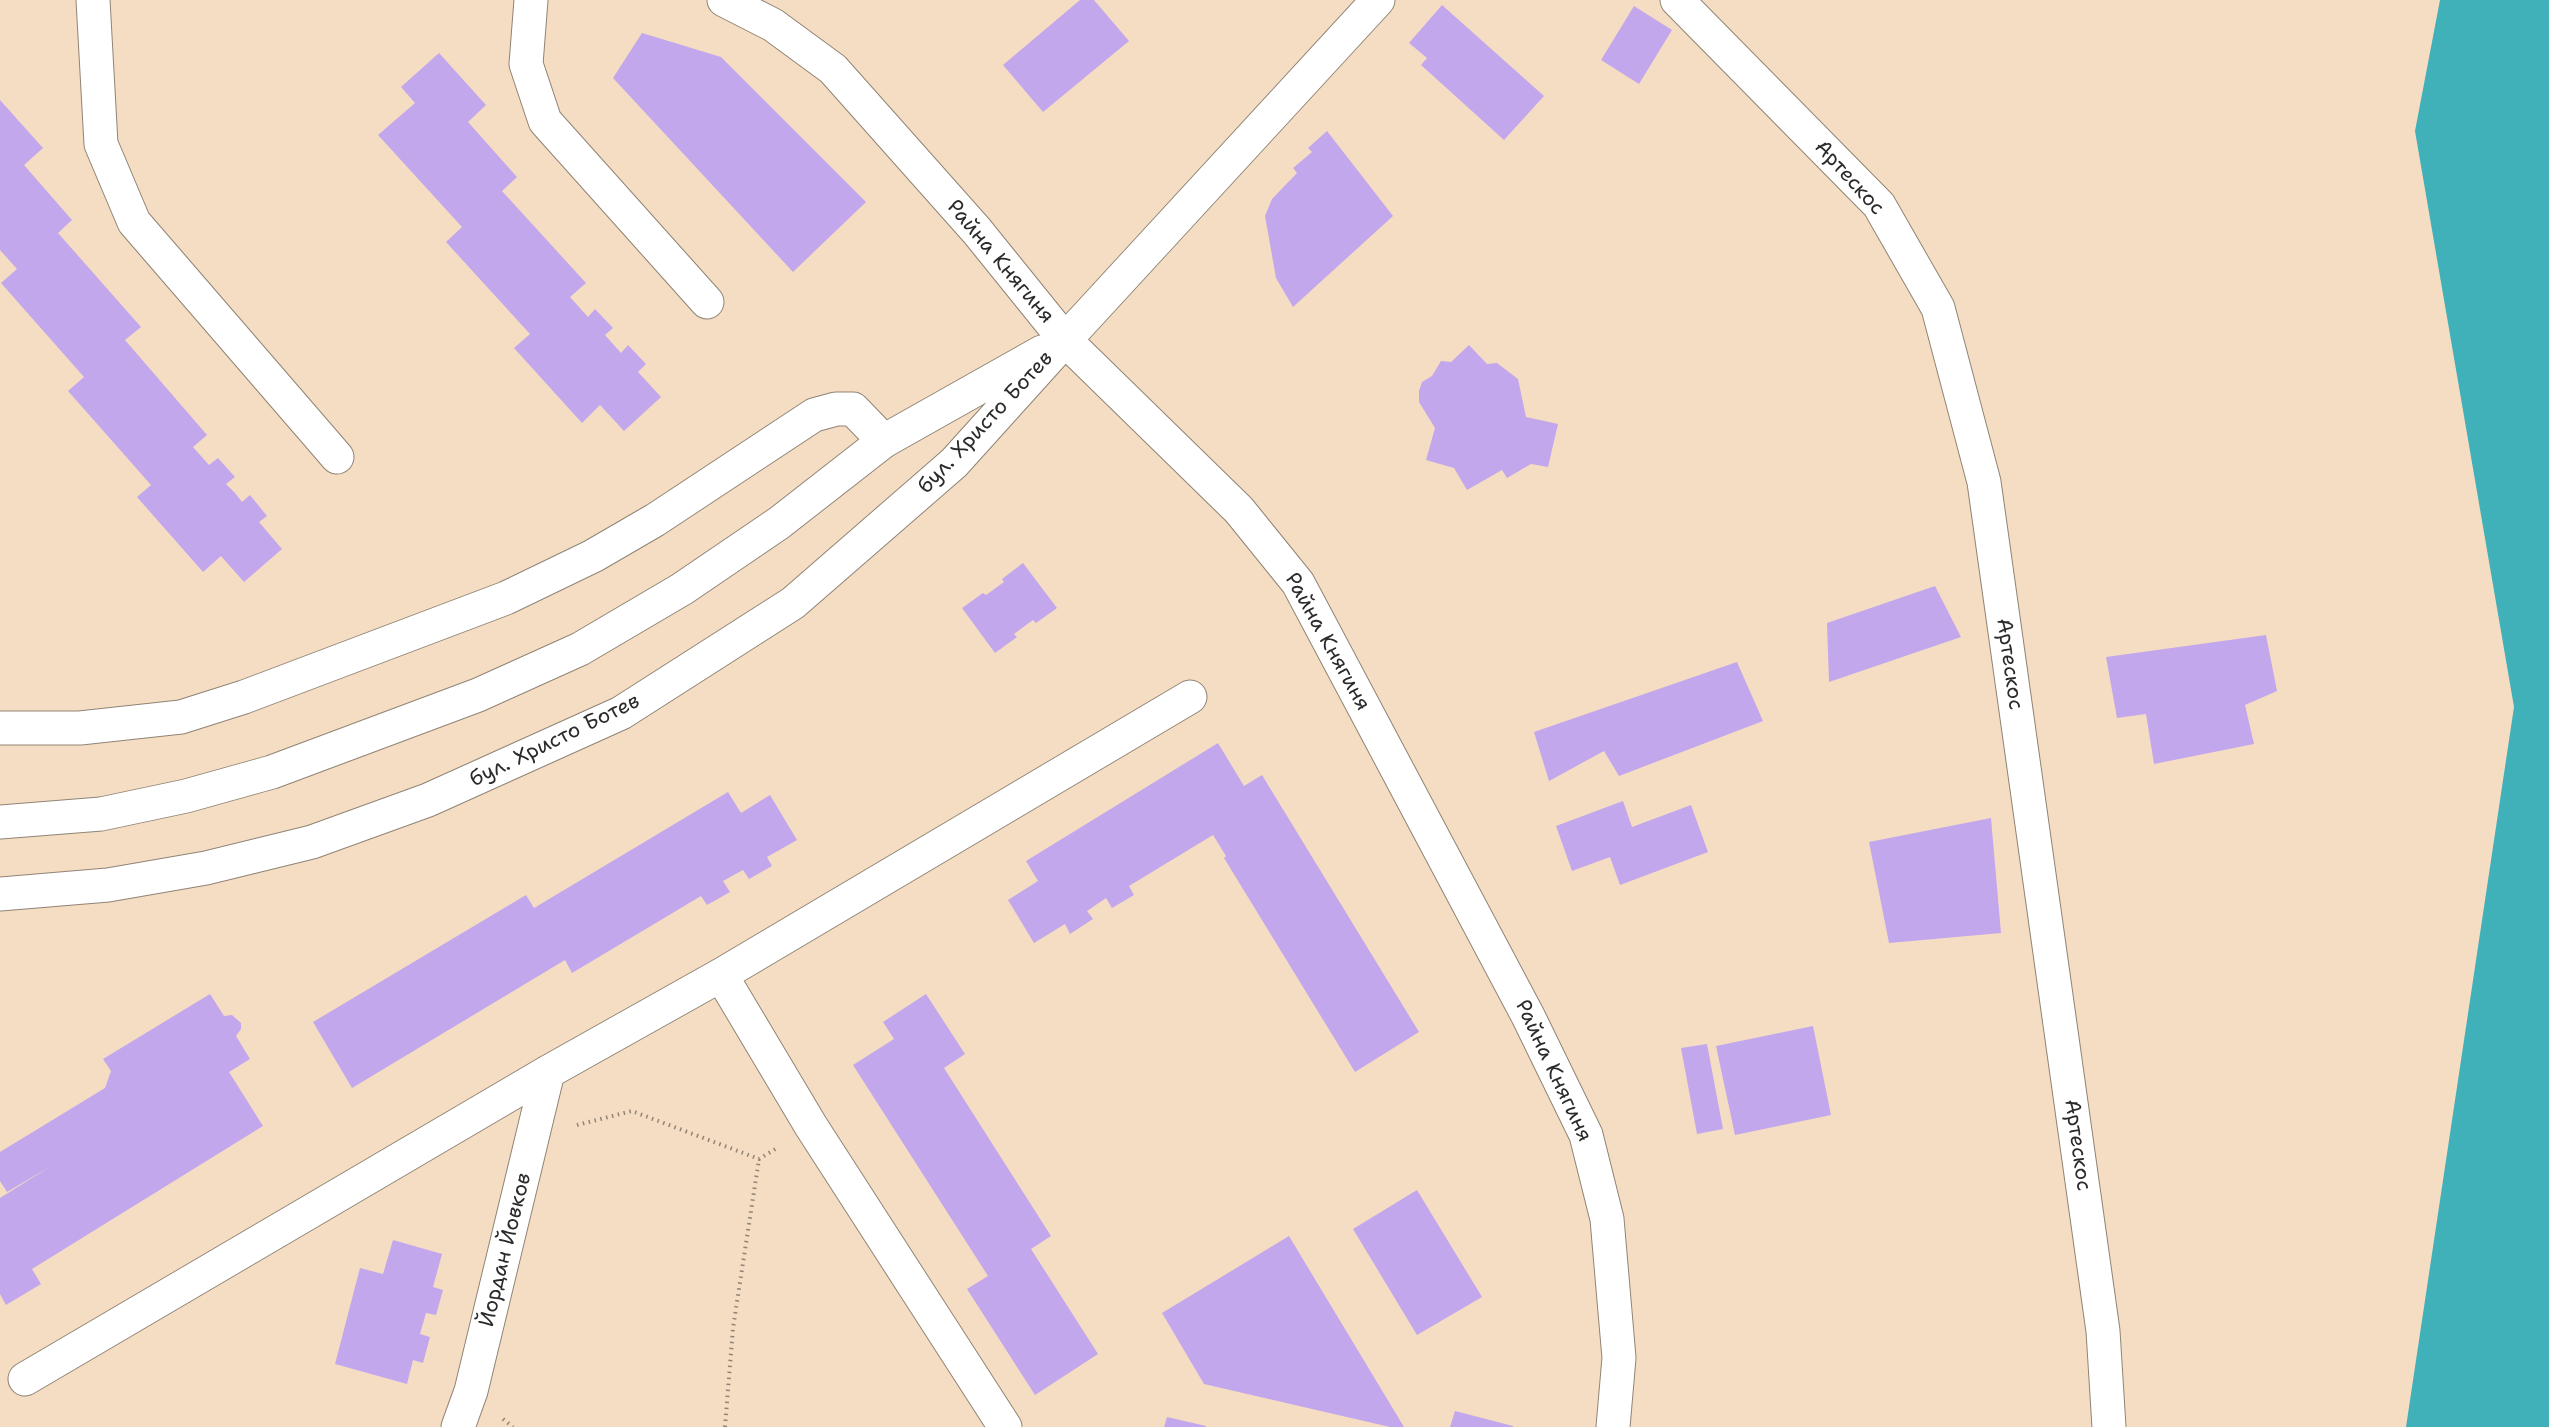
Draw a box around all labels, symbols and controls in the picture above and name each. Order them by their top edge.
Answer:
street label: Артескос [1809,135,1889,221]
street label: Райна Княгиня [941,195,1059,329]
street label: бул. Христо Ботев [913,346,1059,500]
street label: Райна Княгиня [1279,569,1375,715]
street label: Артескос [1990,617,2028,711]
street label: бул. Христо Ботев [466,689,644,793]
street label: Райна Княгиня [1509,996,1597,1146]
street label: Артескос [2058,1098,2096,1192]
street label: Йордан Йовков [475,1170,537,1330]

